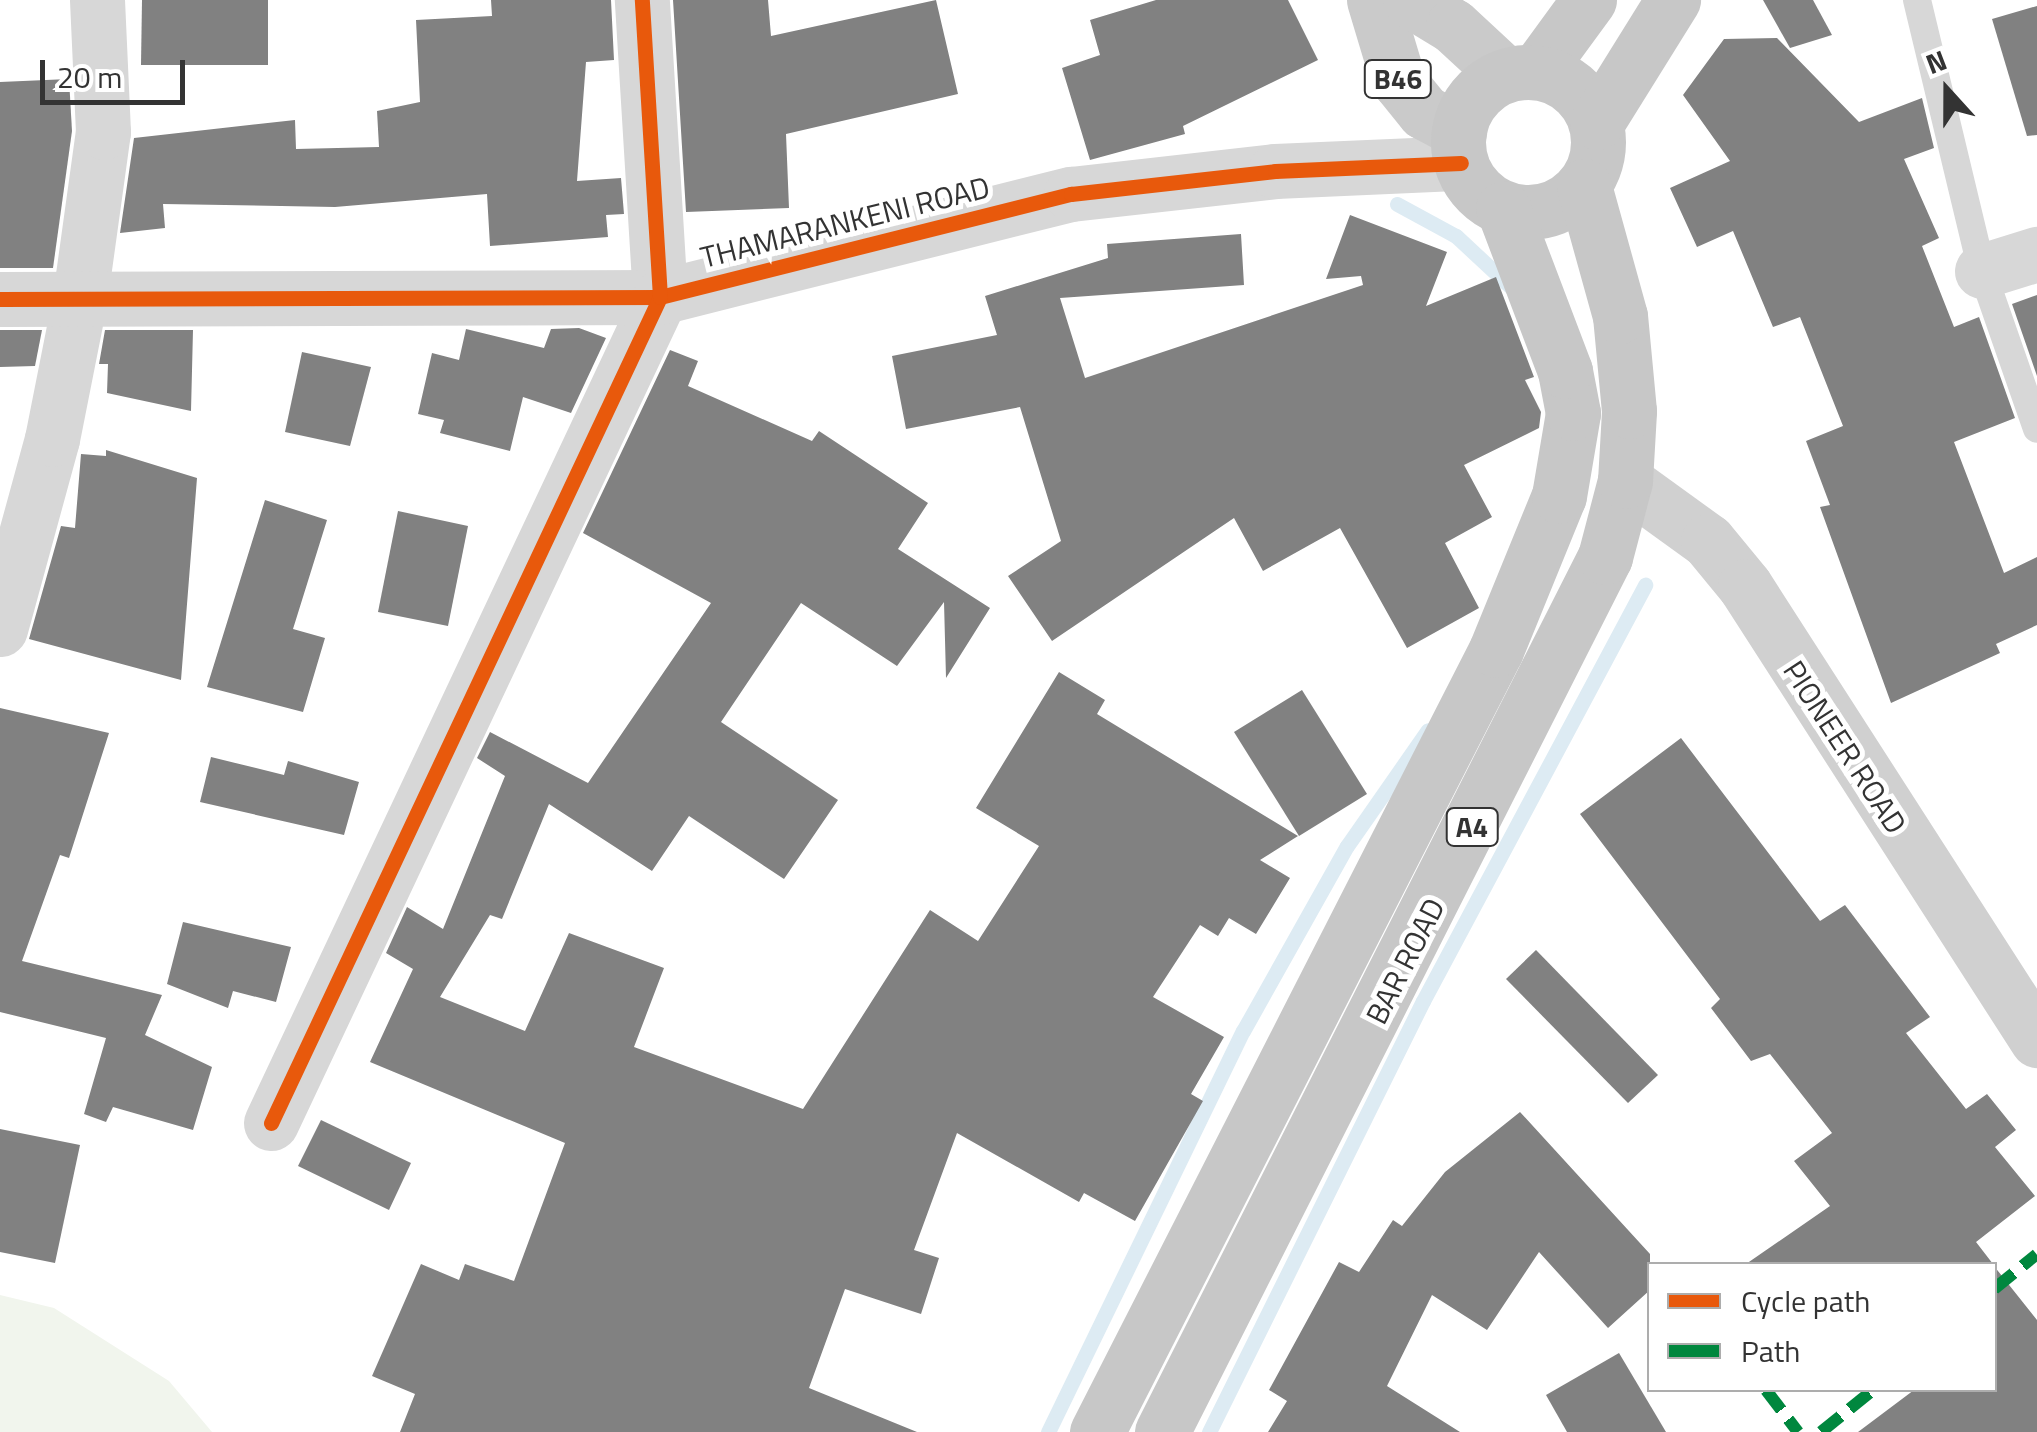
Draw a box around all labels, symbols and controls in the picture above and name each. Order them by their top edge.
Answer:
text: N [1919,38,1953,85]
scale bar [45,40,190,102]
north arrow [1897,40,1997,140]
text: 20 m [57,54,122,100]
road number: B46 [1363,56,1433,102]
street label: THAMARANKENI ROAD [697,169,993,275]
street label: PIONEER ROAD [1776,654,1914,840]
road number: A4 [1444,804,1500,850]
street label: BAR ROAD [1358,892,1452,1030]
legend [1647,1262,1997,1392]
text: Cycle path [1741,1278,1870,1324]
text: Path [1741,1328,1800,1374]

